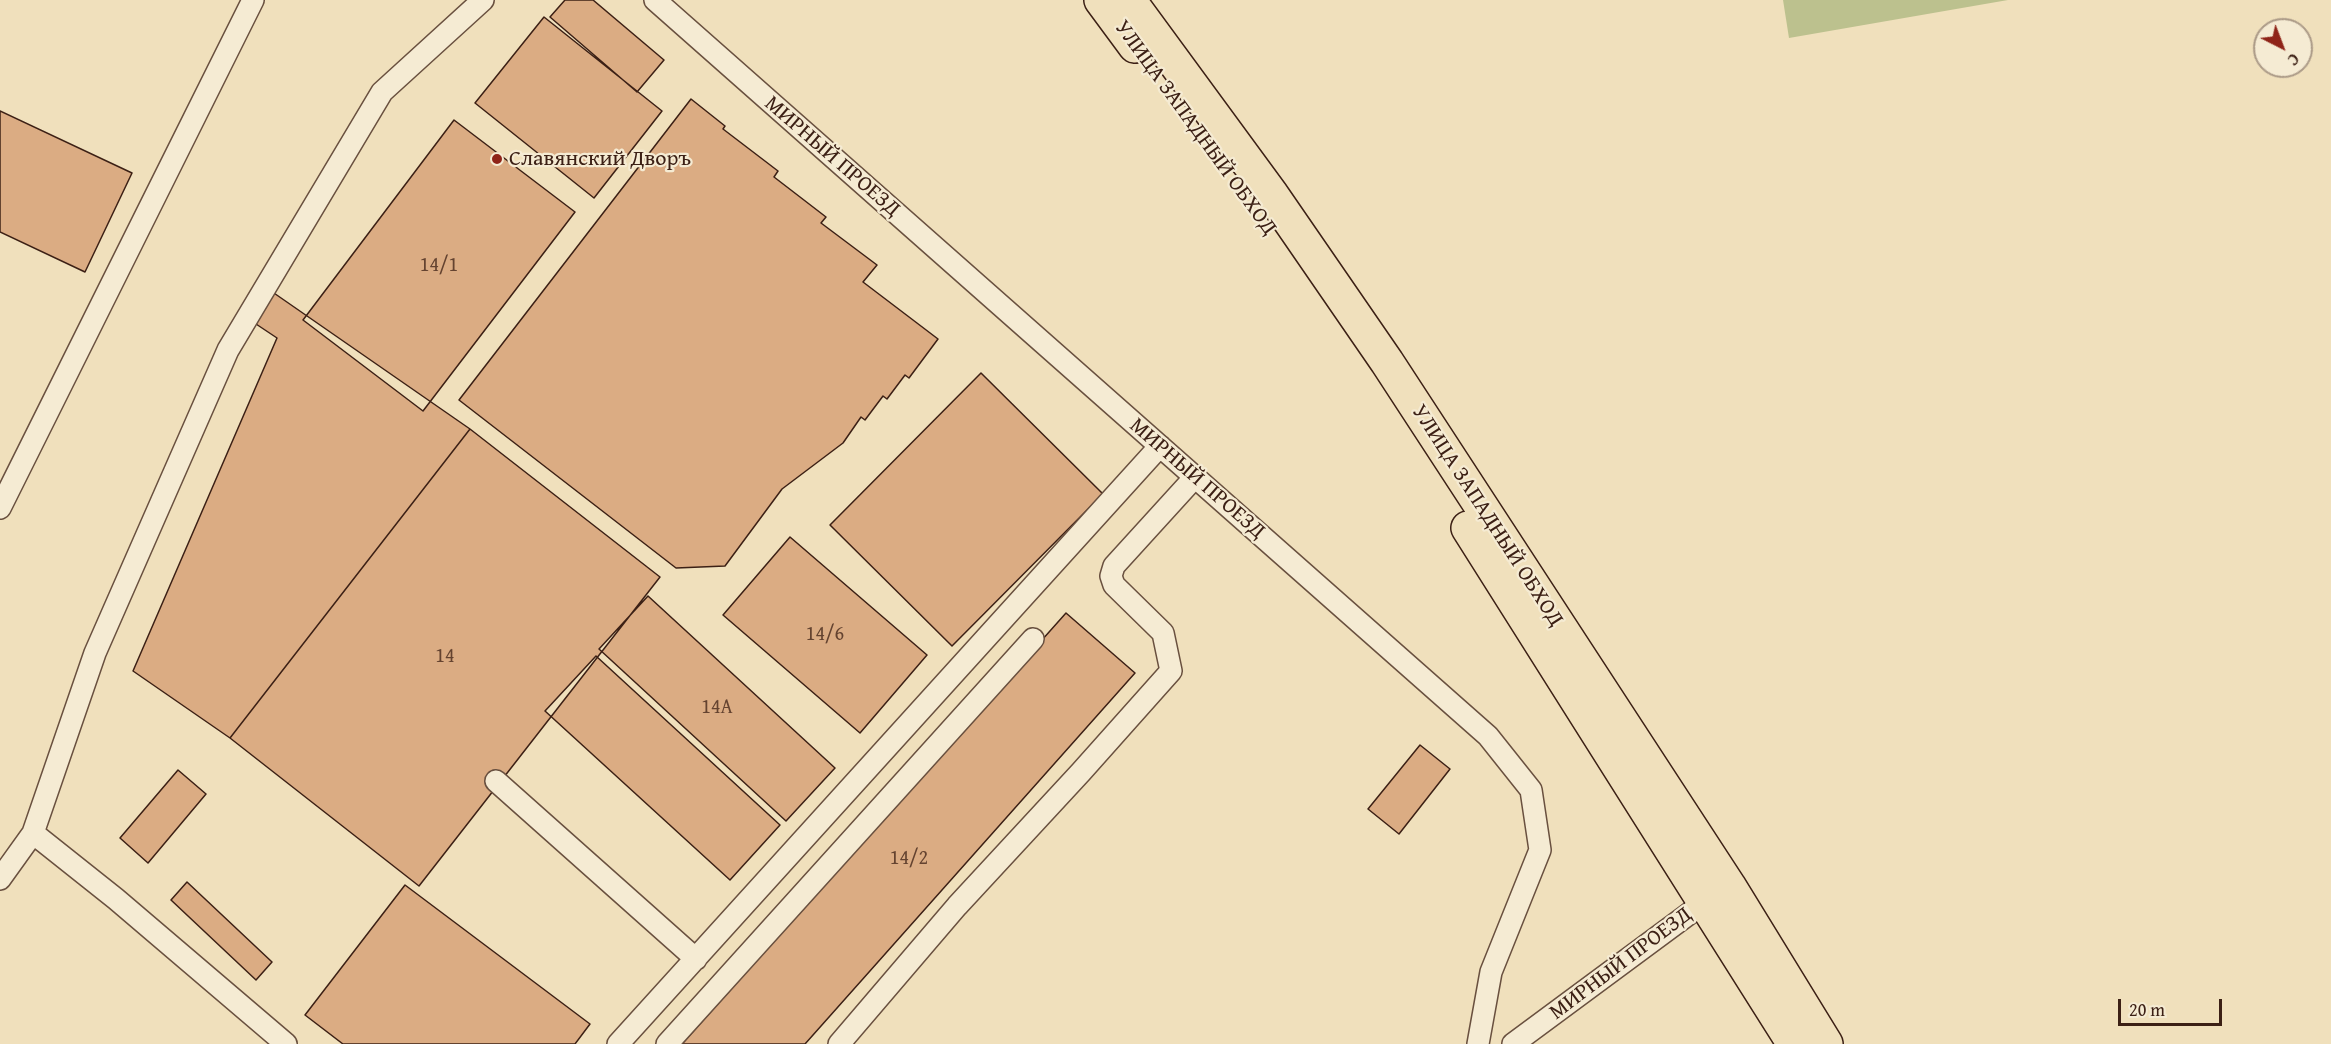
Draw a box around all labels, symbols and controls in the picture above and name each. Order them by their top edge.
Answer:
street label: УЛИЦА ЗАПАДНЫЙ ОБХОД [1108,15,1282,241]
north arrow [2253,18,2313,78]
text: С [2282,48,2305,72]
street label: МИРНЫЙ ПРОЕЗД [759,91,905,223]
place label: Cлавянский Дворъ [509,146,691,172]
marker: Cлавянский Дворъ [490,152,504,166]
house number: 14/1 [420,254,458,278]
street label: УЛИЦА ЗАПАДНЫЙ ОБХОД [1405,400,1569,632]
street label: МИРНЫЙ ПРОЕЗД [1124,413,1270,545]
house number: 14/6 [806,623,844,647]
house number: 14 [435,645,455,669]
house number: 14А [701,696,733,720]
house number: 14/2 [890,847,928,871]
street label: МИРНЫЙ ПРОЕЗД [1545,902,1697,1026]
scale bar [2121,987,2224,1025]
text: 20 m [2129,996,2165,1023]

